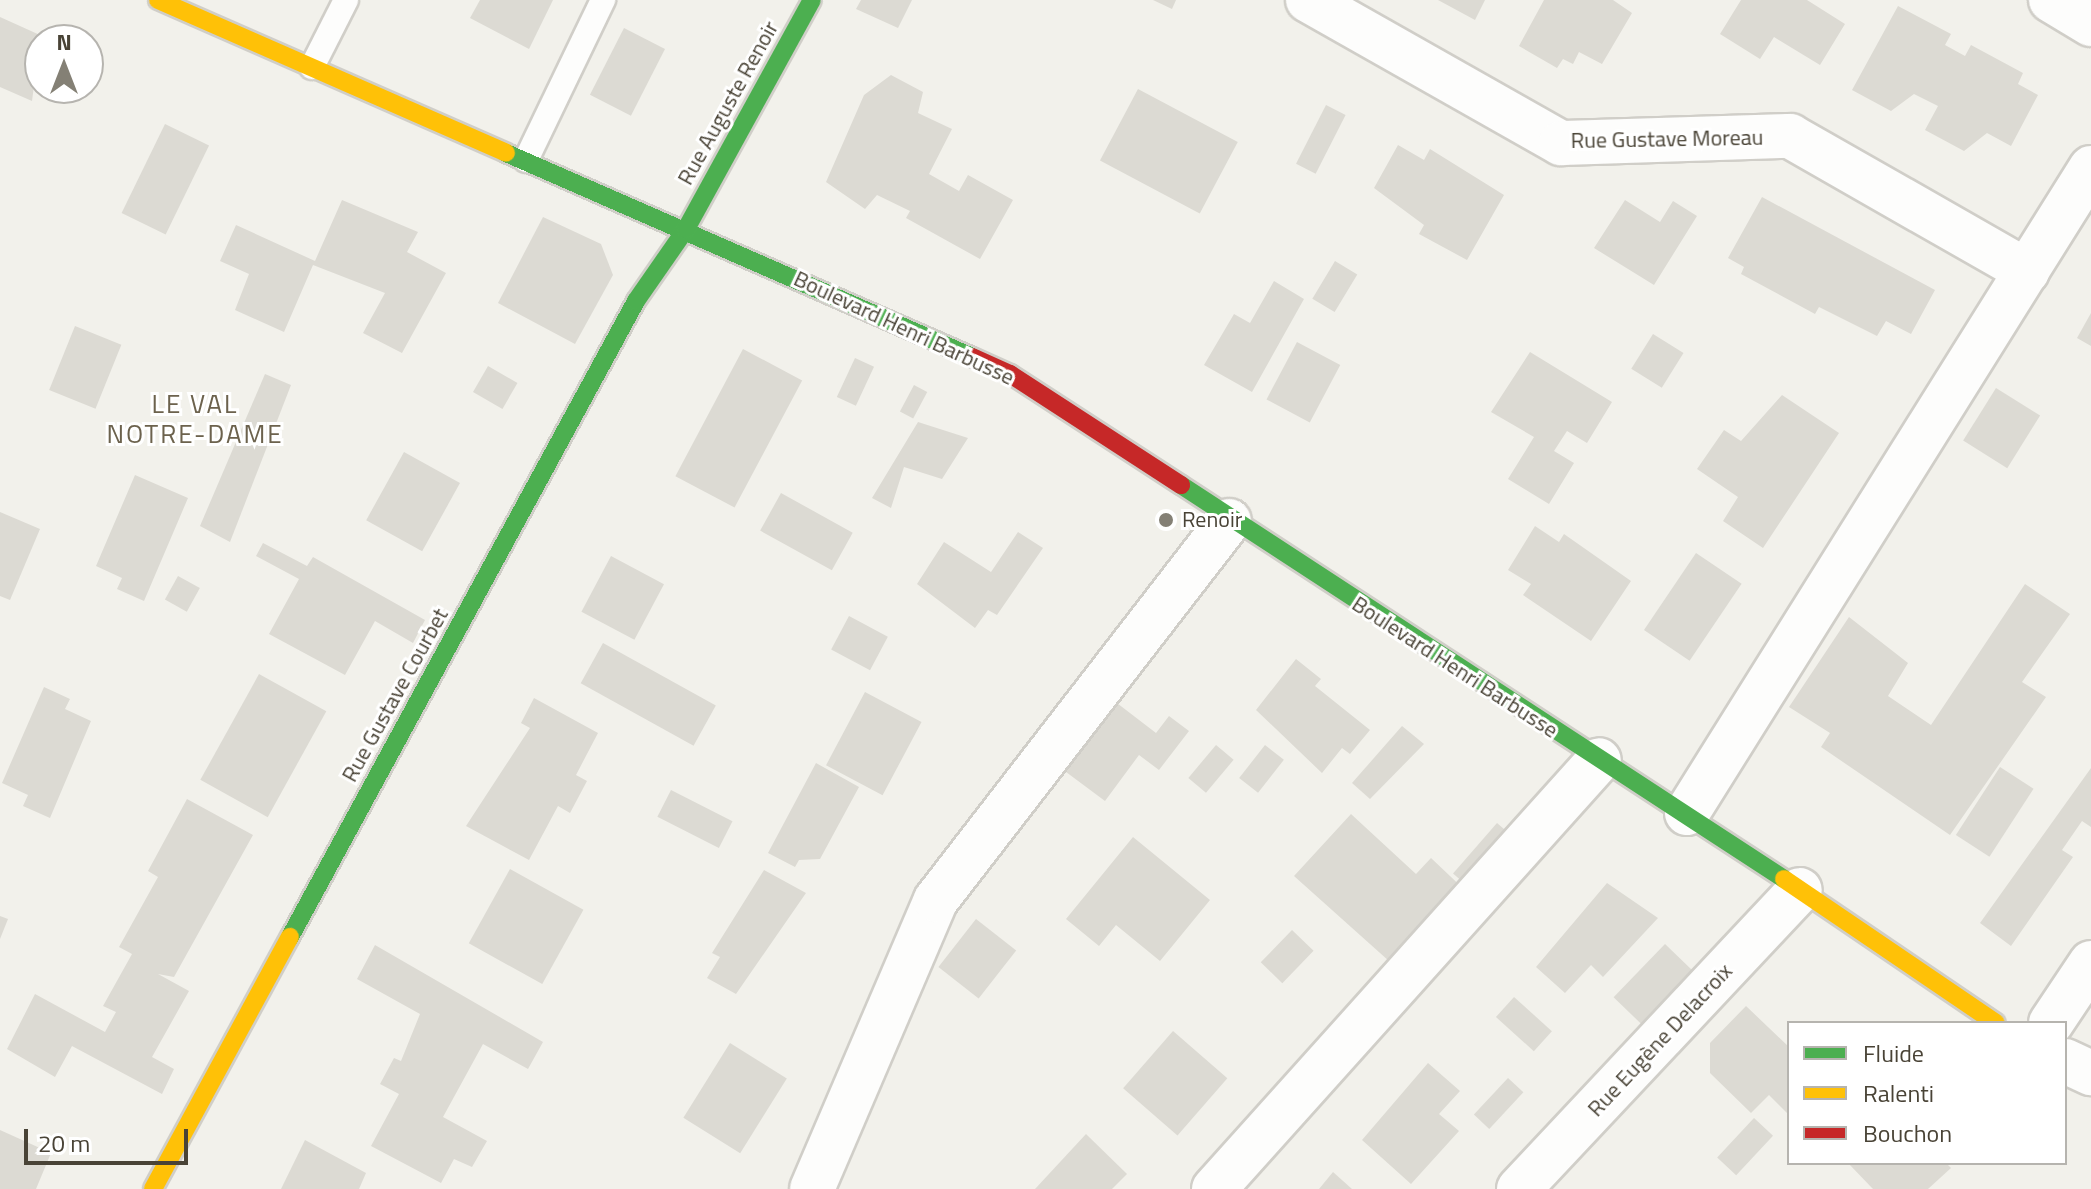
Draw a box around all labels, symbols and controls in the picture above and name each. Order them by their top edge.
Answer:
street label: Rue Auguste Renoir [672,17,784,189]
north arrow [24,24,104,104]
text: N [56,25,72,59]
street label: Rue Gustave Moreau [1570,124,1764,154]
street label: Boulevard Henri Barbusse [790,265,1018,391]
district label: LE VAL NOTRE-DAME [106,388,284,450]
place label: Renoir [1182,507,1242,533]
marker: Renoir [1157,511,1175,529]
street label: Boulevard Henri Barbusse [1347,591,1563,743]
street label: Rue Gustave Courbet [336,604,454,786]
street label: Rue Eugène Delacroix [1582,958,1738,1122]
legend [1787,1021,2067,1165]
text: Fluide [1863,1035,1924,1071]
text: Ralenti [1863,1075,1934,1111]
scale bar [28,1113,192,1163]
text: Bouchon [1863,1115,1952,1151]
text: 20 m [38,1125,90,1161]

